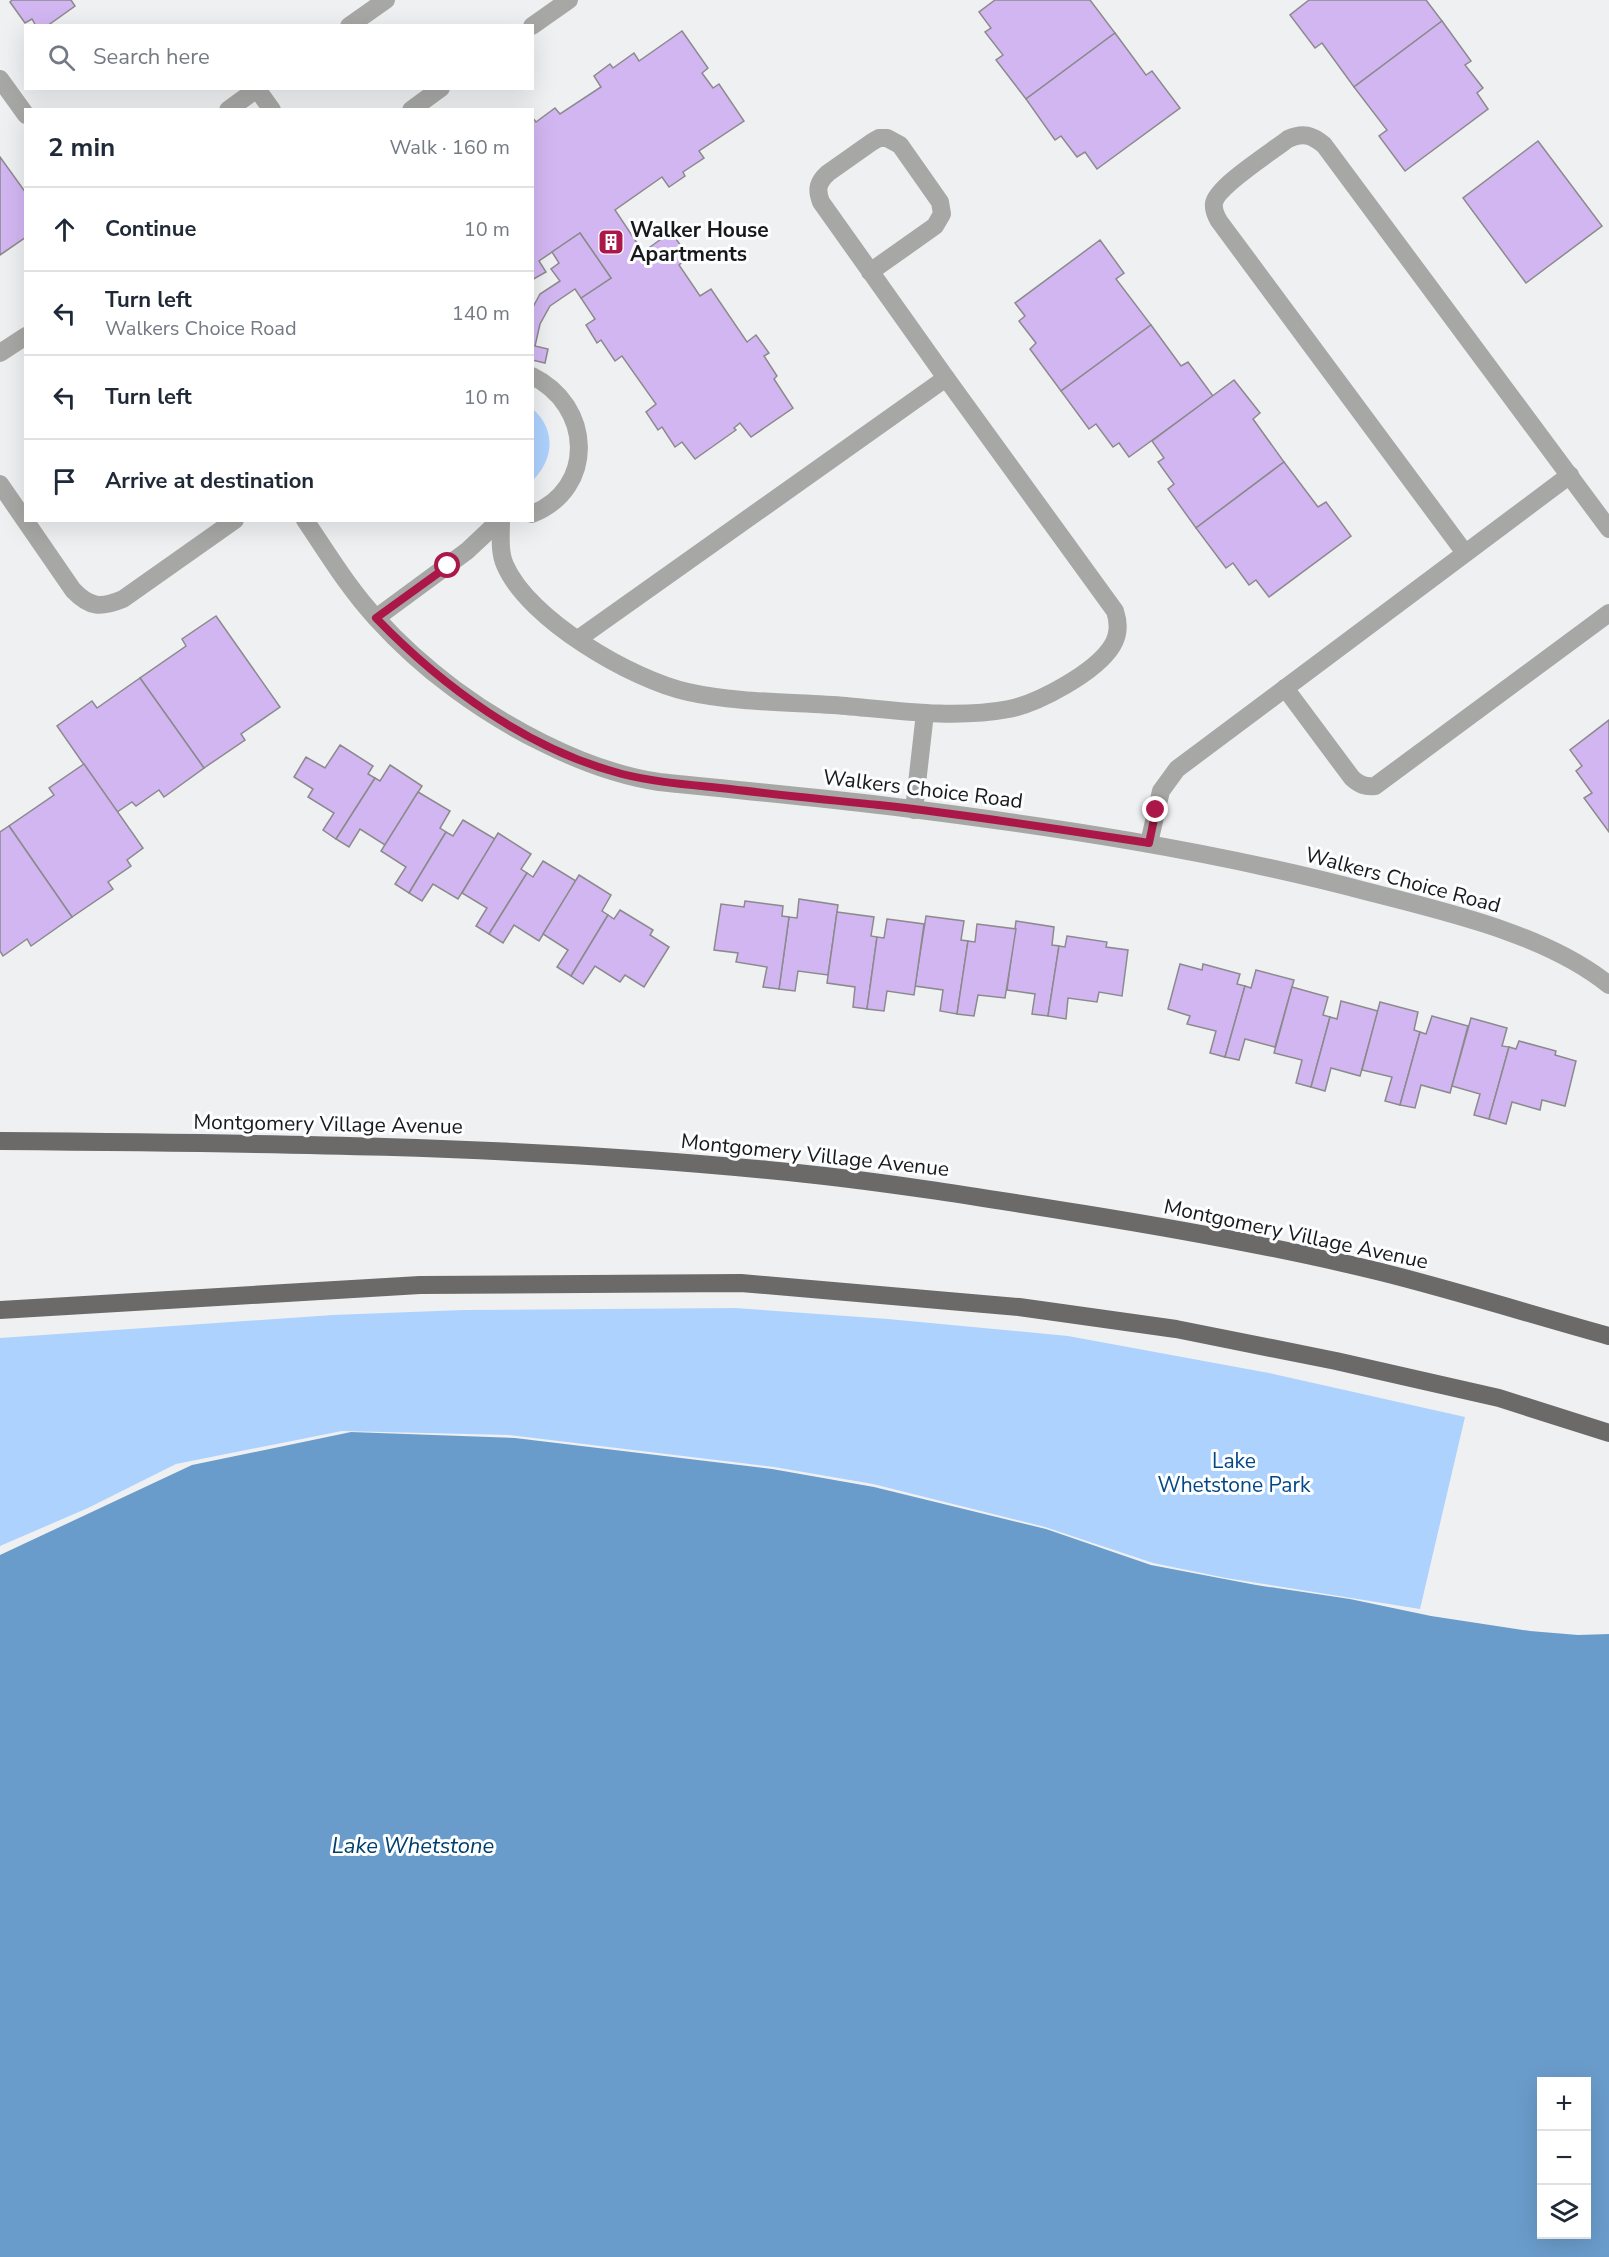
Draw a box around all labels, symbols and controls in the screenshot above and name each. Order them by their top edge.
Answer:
search box [24,24,534,90]
icon: search [45,41,78,74]
text: Search here [93,42,210,72]
text: 2 min [48,130,115,165]
text: Walk · 160 m [390,134,510,161]
icon: ahead [48,213,81,246]
text: Continue [105,214,196,244]
text: 10 m [464,216,510,243]
place label: Walker House Apartments [630,216,769,268]
building icon: Walker House Apartments [596,227,626,257]
text: Turn left [105,285,192,315]
icon: left [48,297,81,330]
text: 140 m [452,300,510,327]
text: Walkers Choice Road [105,315,297,342]
icon: left [48,381,81,414]
text: Turn left [105,382,192,412]
text: 10 m [464,384,510,411]
icon: arrive [48,465,81,498]
text: Arrive at destination [105,466,314,496]
route start [434,552,460,578]
street label: Walkers Choice Road [821,763,1025,815]
route end [1142,796,1168,822]
street label: Walkers Choice Road [1302,840,1504,920]
street label: Montgomery Village Avenue [193,1108,463,1140]
street label: Montgomery Village Avenue [680,1127,950,1183]
street label: Montgomery Village Avenue [1161,1192,1431,1276]
park label: Lake Whetstone Park [1158,1447,1311,1499]
water label: Lake Whetstone [332,1831,494,1861]
map controls [1537,2077,1591,2239]
button: + [1537,2077,1591,2131]
button: − [1537,2131,1591,2185]
button: layers [1537,2185,1591,2239]

